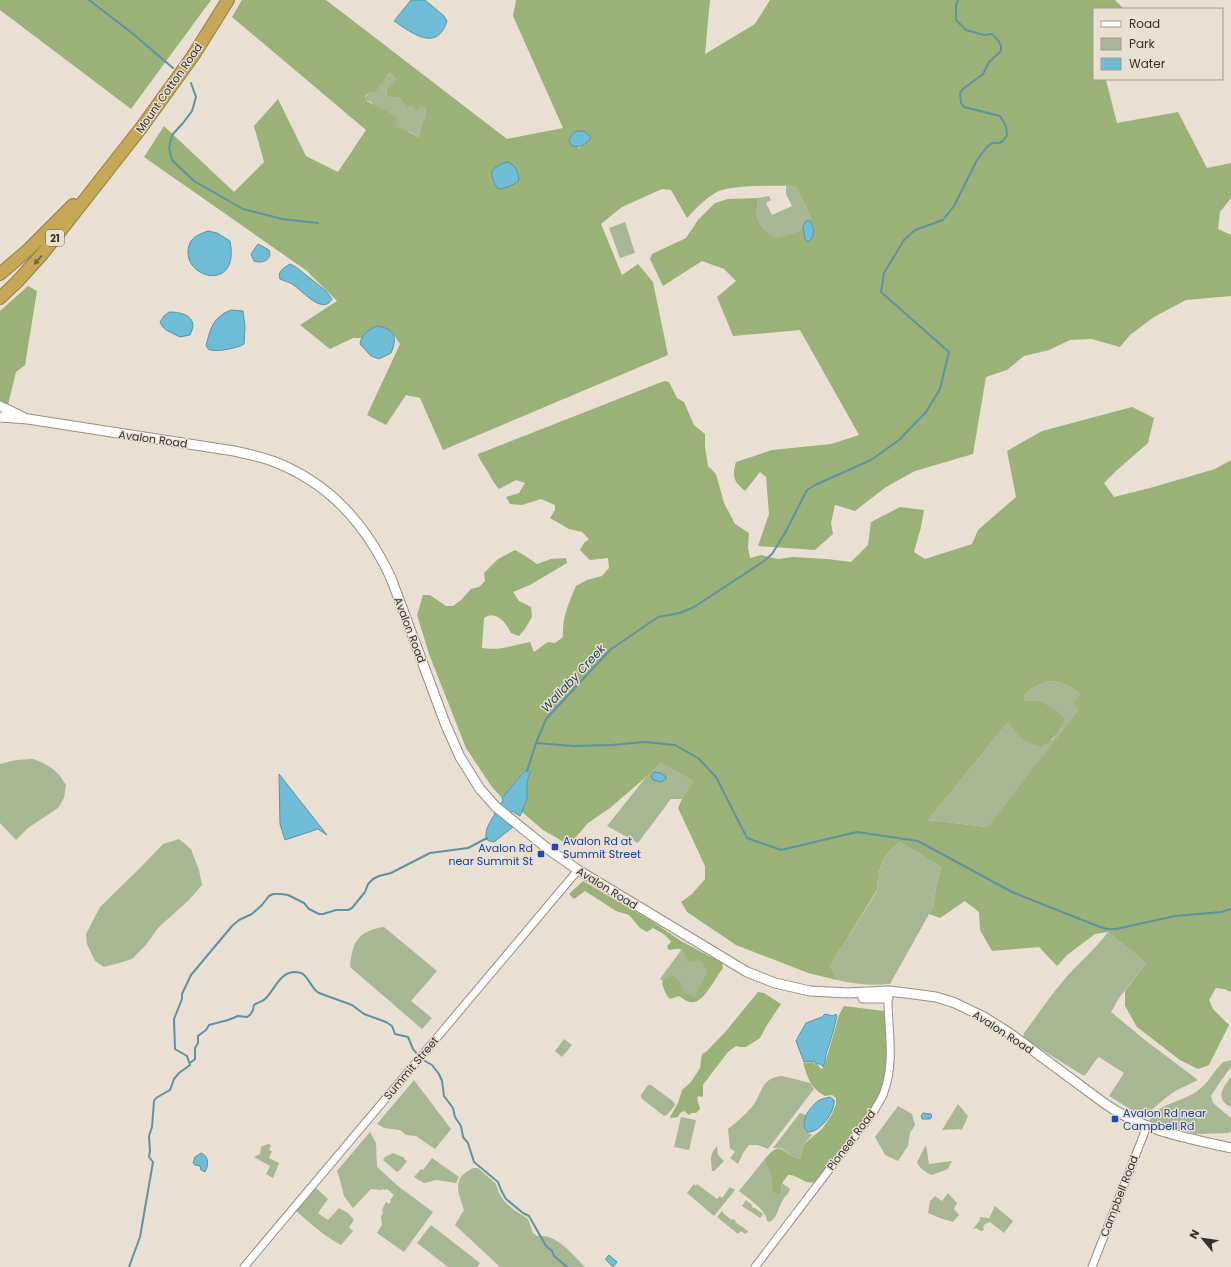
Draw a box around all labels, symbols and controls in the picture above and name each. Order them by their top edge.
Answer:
legend [1093,8,1223,80]
text: Road [1129,15,1160,32]
text: Park [1129,35,1156,52]
street label: Mount Cotton Road [132,40,206,136]
text: Water [1129,55,1166,72]
road number: 21 [46,230,64,246]
one-way arrow [33,254,42,265]
street label: Avalon Road [118,426,188,452]
street label: Avalon Road [390,595,430,665]
water label: Wallaby Creek [537,640,609,716]
place label: Avalon Rd at Summit Street [563,833,641,862]
place label: Avalon Rd near Summit St [448,840,533,869]
marker: Avalon Rd at Summit Street [550,842,560,852]
marker: Avalon Rd near Summit St [536,849,546,859]
street label: Avalon Road [573,863,641,913]
street label: Avalon Road [970,1006,1036,1058]
street label: Summit Street [380,1033,442,1103]
place label: Avalon Rd near Campbell Rd [1123,1105,1206,1134]
street label: Pioneer Road [823,1106,879,1174]
marker: Avalon Rd near Campbell Rd [1110,1114,1120,1124]
street label: Campbell Road [1096,1153,1142,1239]
north arrow [1183,1219,1223,1259]
text: N [1185,1227,1203,1242]

